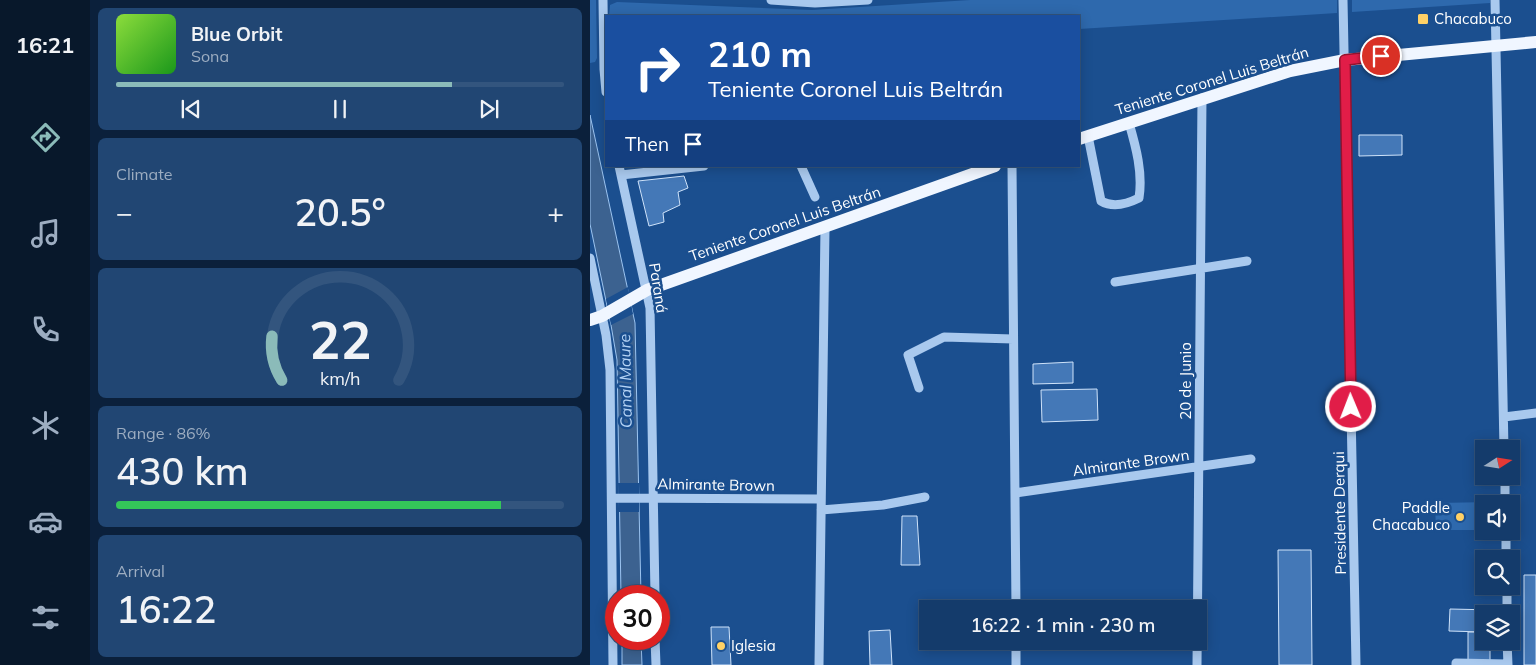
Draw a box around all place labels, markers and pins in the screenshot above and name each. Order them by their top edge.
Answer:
place label: Chacabuco [1434,9,1512,28]
marker: Chacabuco [1416,12,1430,26]
pin [1360,35,1402,77]
place label: Paddle Chacabuco [1372,498,1450,534]
marker: Paddle Chacabuco [1454,511,1466,523]
place label: Iglesia [731,636,776,655]
marker: Iglesia [715,640,727,652]

